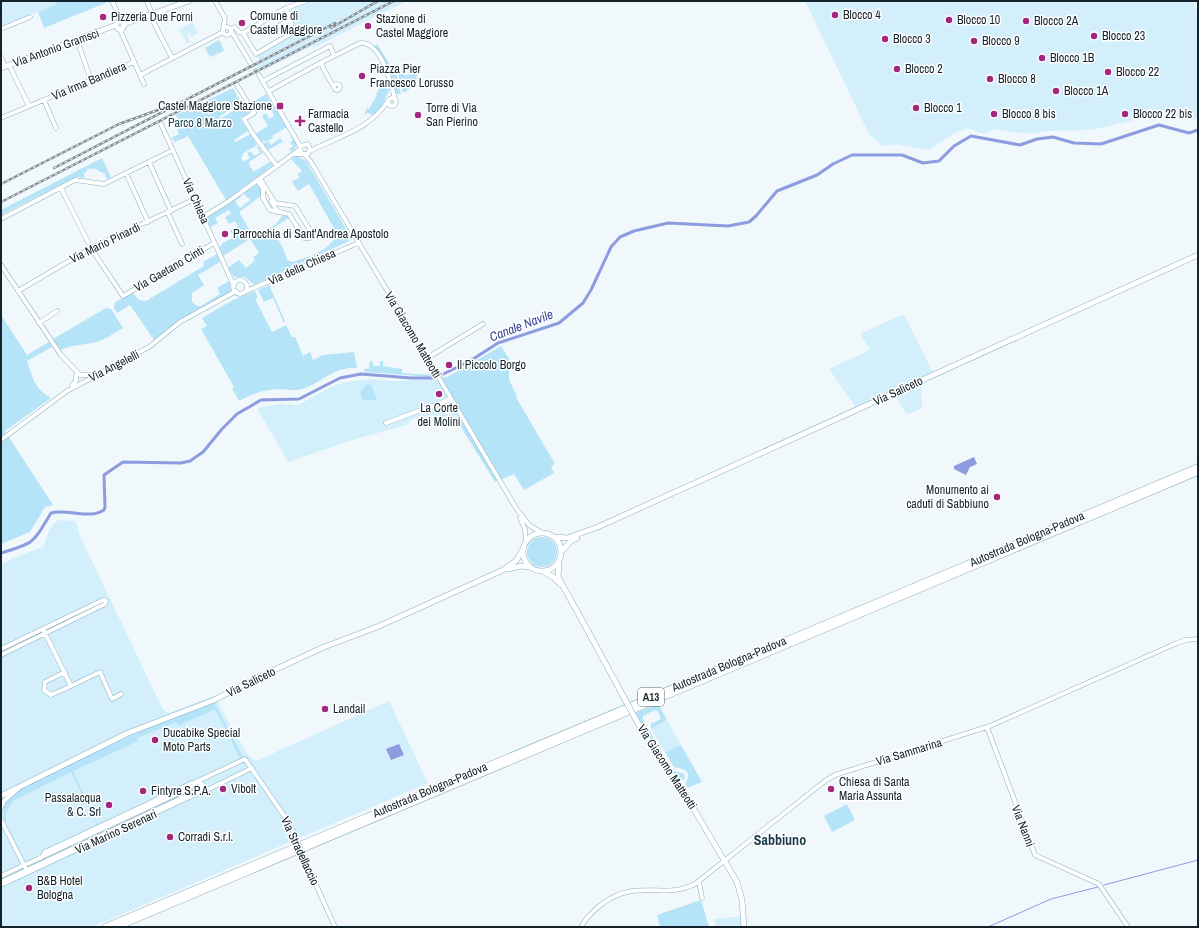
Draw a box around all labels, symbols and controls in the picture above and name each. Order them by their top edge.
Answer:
place label: Blocco 4 [843,7,881,23]
place label: Comune di Castel Maggiore [250,8,322,38]
place label: Pizzeria Due Forni [111,9,193,25]
marker: Blocco 4 [830,10,840,20]
place label: Stazione di Castel Maggiore [376,11,448,41]
marker: Pizzeria Due Forni [98,12,108,22]
place label: Blocco 10 [957,12,1000,28]
place label: Blocco 2A [1034,13,1079,29]
marker: Blocco 10 [944,15,954,25]
marker: Blocco 2A [1021,16,1031,26]
marker: Comune di Castel Maggiore [237,18,247,28]
marker: Stazione di Castel Maggiore [363,21,373,31]
street label: Via Antonio Gramsci [11,25,101,71]
place label: Blocco 23 [1102,28,1145,44]
place label: Blocco 3 [893,31,931,47]
marker: Blocco 23 [1089,31,1099,41]
place label: Blocco 9 [982,33,1020,49]
marker: Blocco 3 [880,34,890,44]
marker: Blocco 9 [969,36,979,46]
place label: Blocco 1B [1050,50,1095,66]
marker: Blocco 1B [1037,53,1047,63]
street label: Via Irma Bandiera [49,58,129,104]
place label: Piazza Pier Francesco Lorusso [370,61,454,91]
place label: Blocco 2 [905,61,943,77]
marker: Blocco 2 [892,64,902,74]
place label: Blocco 22 [1116,64,1159,80]
marker: Blocco 22 [1103,67,1113,77]
marker: Piazza Pier Francesco Lorusso [357,71,367,81]
place label: Blocco 8 [998,71,1036,87]
marker: Blocco 8 [985,74,995,84]
place label: Blocco 1A [1064,83,1109,99]
marker: Blocco 1A [1051,86,1061,96]
place label: Castel Maggiore Stazione [158,98,272,114]
place label: Torre di Via San Pierino [426,100,478,130]
place label: Blocco 1 [924,100,962,116]
marker: Castel Maggiore Stazione [275,101,285,111]
marker: Blocco 1 [911,103,921,113]
place label: Farmacia Castello [308,106,350,136]
place label: Blocco 8 bis [1002,106,1056,122]
place label: Blocco 22 bis [1133,106,1192,122]
marker: Blocco 8 bis [989,109,999,119]
marker: Blocco 22 bis [1120,109,1130,119]
marker: Torre di Via San Pierino [413,110,423,120]
park label: Parco 8 Marzo [168,115,232,131]
marker: Farmacia Castello [295,116,305,126]
street label: Via Chiesa [179,176,213,227]
street label: Via Mario Pinardi [67,219,143,267]
place label: Parrocchia di Sant'Andrea Apostolo [233,226,389,242]
marker: Parrocchia di Sant'Andrea Apostolo [220,229,230,239]
street label: Via Gaetano Cinti [131,242,207,296]
street label: Via della Chiesa [266,245,339,289]
street label: Via Giacomo Matteotti [381,289,445,381]
water label: Canale Navile [487,306,556,345]
street label: Via Angelelli [86,346,142,386]
place label: Il Piccolo Borgo [457,357,526,373]
marker: Il Piccolo Borgo [444,360,454,370]
street label: Via Saliceto [871,373,925,409]
marker: La Corte dei Molini [434,389,444,399]
place label: La Corte dei Molini [417,400,461,430]
place label: Monumento ai caduti di Sabbiuno [906,482,989,512]
marker: Monumento ai caduti di Sabbiuno [992,492,1002,502]
street label: Autostrada Bologna-Padova [966,507,1087,571]
street label: Autostrada Bologna-Padova [668,632,789,696]
street label: Via Saliceto [224,663,278,701]
road number: A13 [638,688,664,706]
place label: Landail [333,701,365,717]
marker: Landail [320,704,330,714]
street label: Via Giacomo Matteotti [634,721,700,813]
place label: Ducabike Special Moto Parts [163,725,240,755]
street label: Via Sammarina [874,734,944,770]
marker: Ducabike Special Moto Parts [150,735,160,745]
street label: Autostrada Bologna-Padova [369,758,490,822]
place label: Chiesa di Santa Maria Assunta [839,774,910,804]
place label: Vibolt [231,781,256,797]
place label: Fintyre S.P.A. [151,783,211,799]
marker: Vibolt [218,784,228,794]
marker: Chiesa di Santa Maria Assunta [826,784,836,794]
marker: Fintyre S.P.A. [138,786,148,796]
place label: Passalacqua & C. Srl [45,790,102,820]
marker: Passalacqua & C. Srl [104,800,114,810]
street label: Via Nanni [1008,803,1038,849]
street label: Via Marino Serenari [73,806,159,858]
street label: Via Stradellaccio [277,814,323,888]
place label: Corradi S.r.l. [178,829,233,845]
district label: Sabbiuno [754,831,806,849]
marker: Corradi S.r.l. [165,832,175,842]
place label: B&B Hotel Bologna [37,873,82,903]
marker: B&B Hotel Bologna [24,883,34,893]

